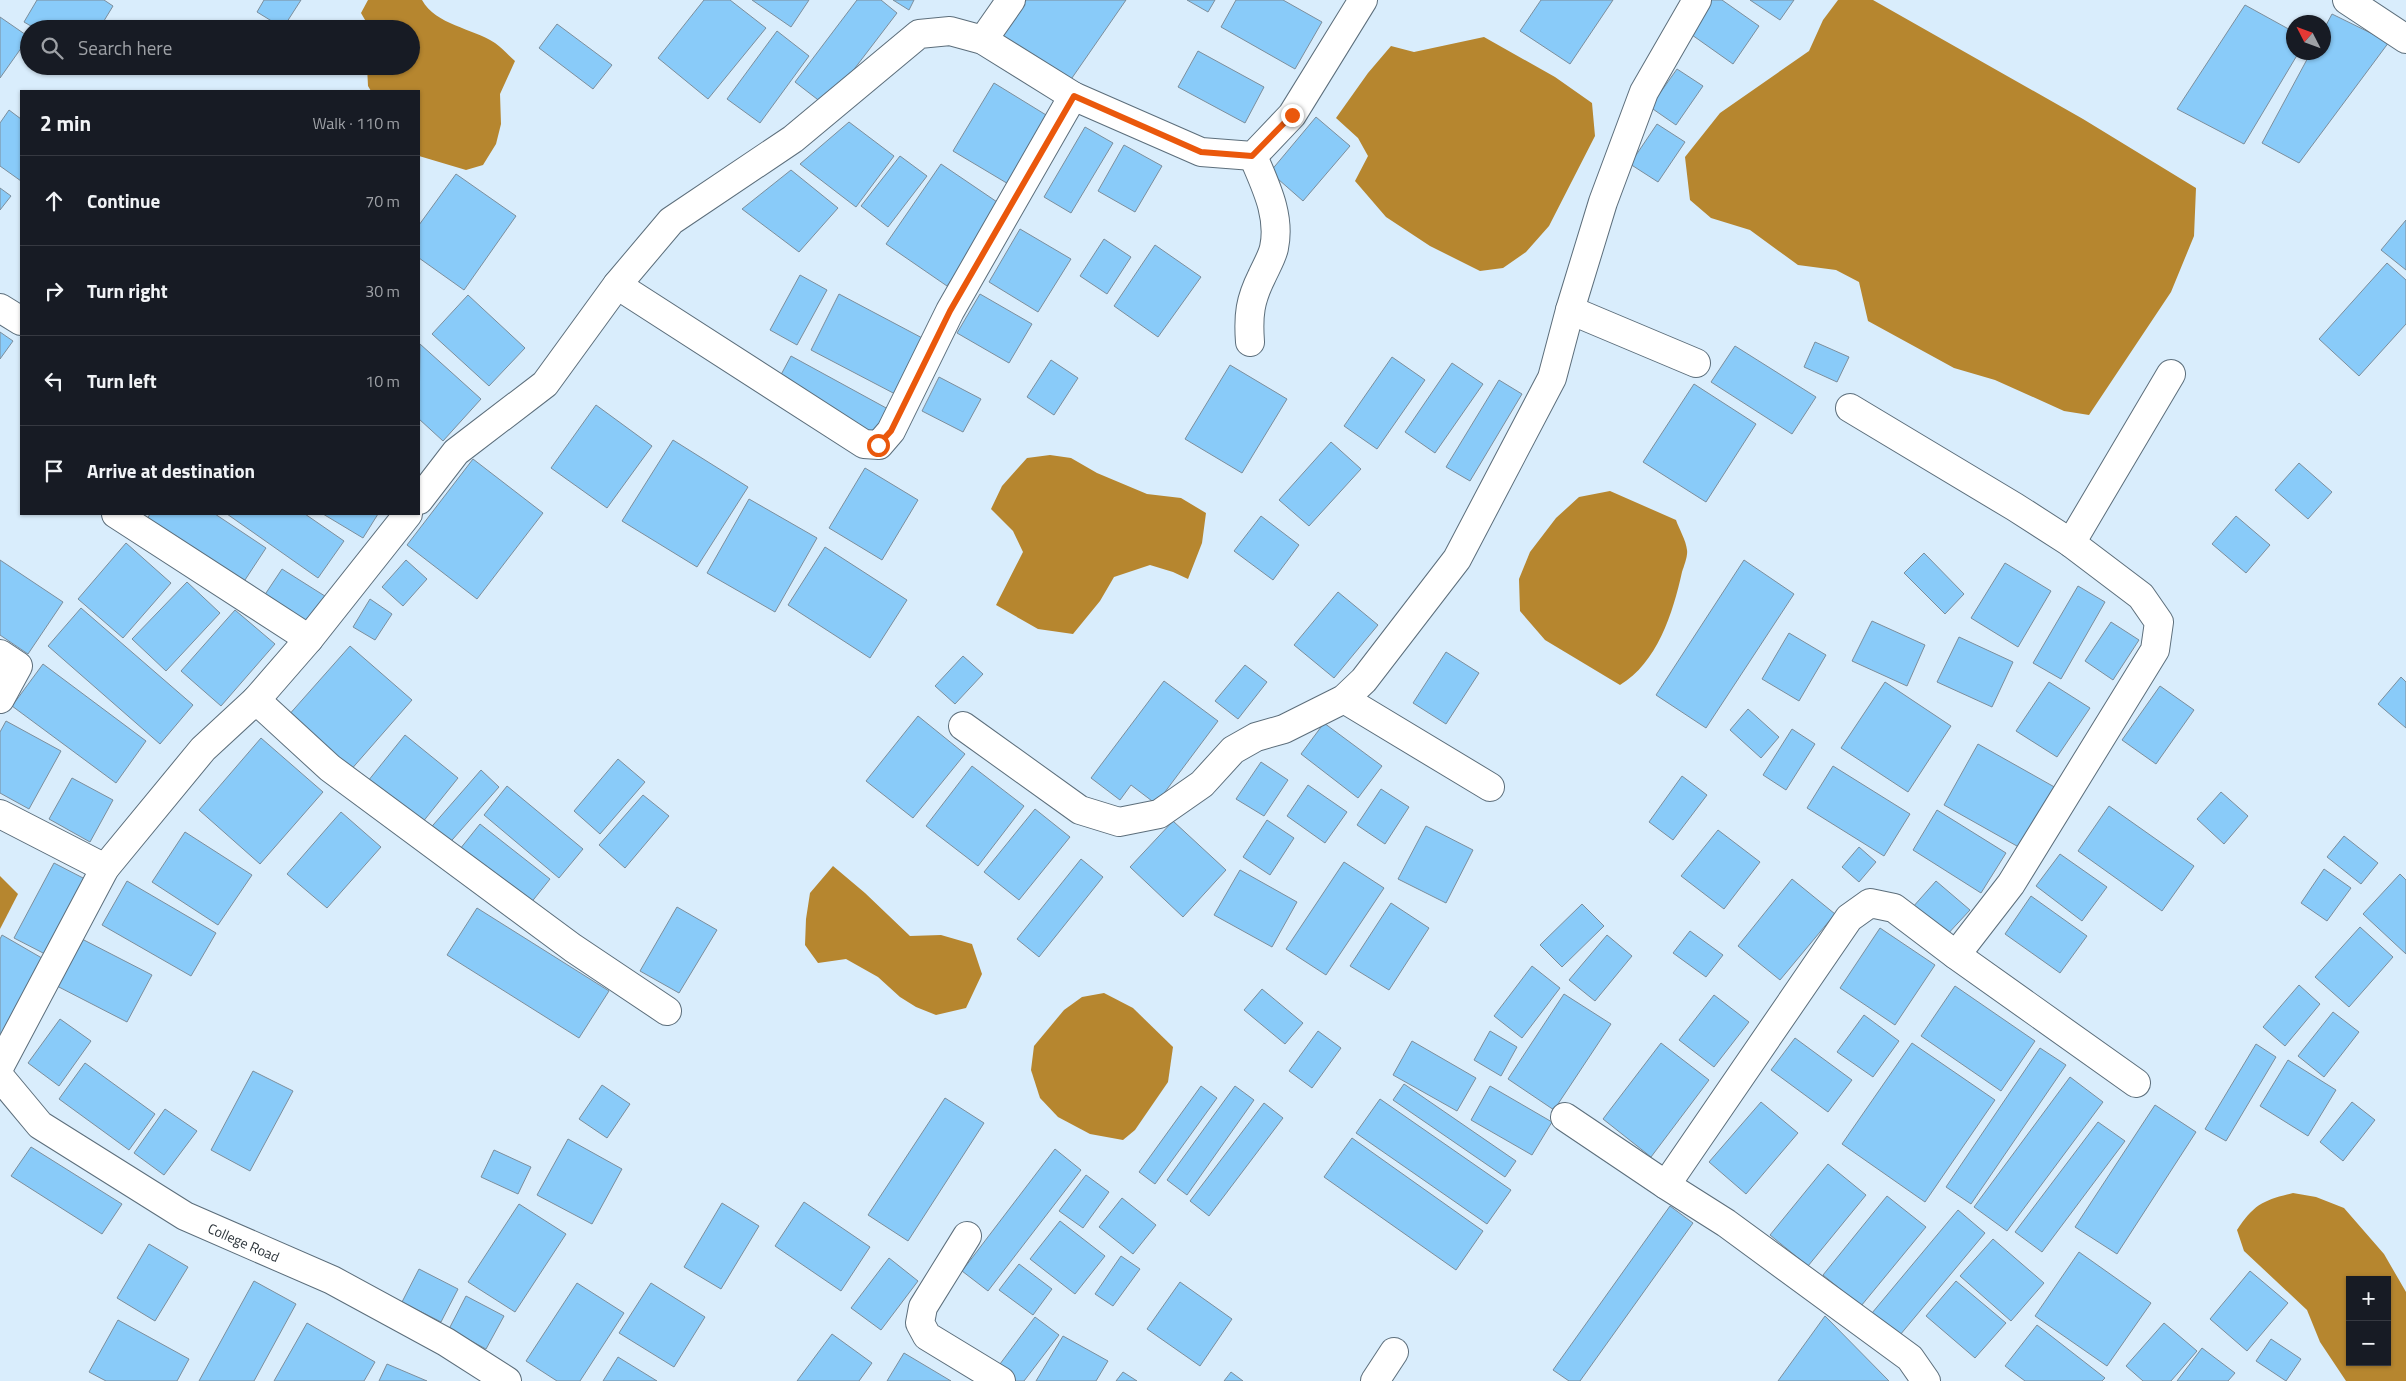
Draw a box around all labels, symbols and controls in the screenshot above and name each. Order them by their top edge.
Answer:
north arrow [2286,15,2331,60]
search box [20,20,420,75]
text: Search here [78,33,172,62]
icon: search [38,34,66,62]
route end [1281,104,1304,127]
text: 2 min [40,107,91,139]
text: Walk · 110 m [312,111,400,135]
text: Continue [87,186,160,215]
icon: ahead [40,187,68,215]
text: 70 m [365,189,400,213]
text: Turn right [87,276,168,305]
icon: right [40,277,68,305]
text: 30 m [365,279,400,303]
text: Turn left [87,366,157,395]
icon: left [40,367,68,395]
text: 10 m [365,369,400,393]
route start [867,434,890,457]
text: Arrive at destination [87,456,255,485]
icon: arrive [40,457,68,485]
street label: College Road [205,1217,283,1267]
map controls [2346,1276,2391,1366]
button: + [2346,1276,2391,1321]
button: − [2346,1321,2391,1366]

